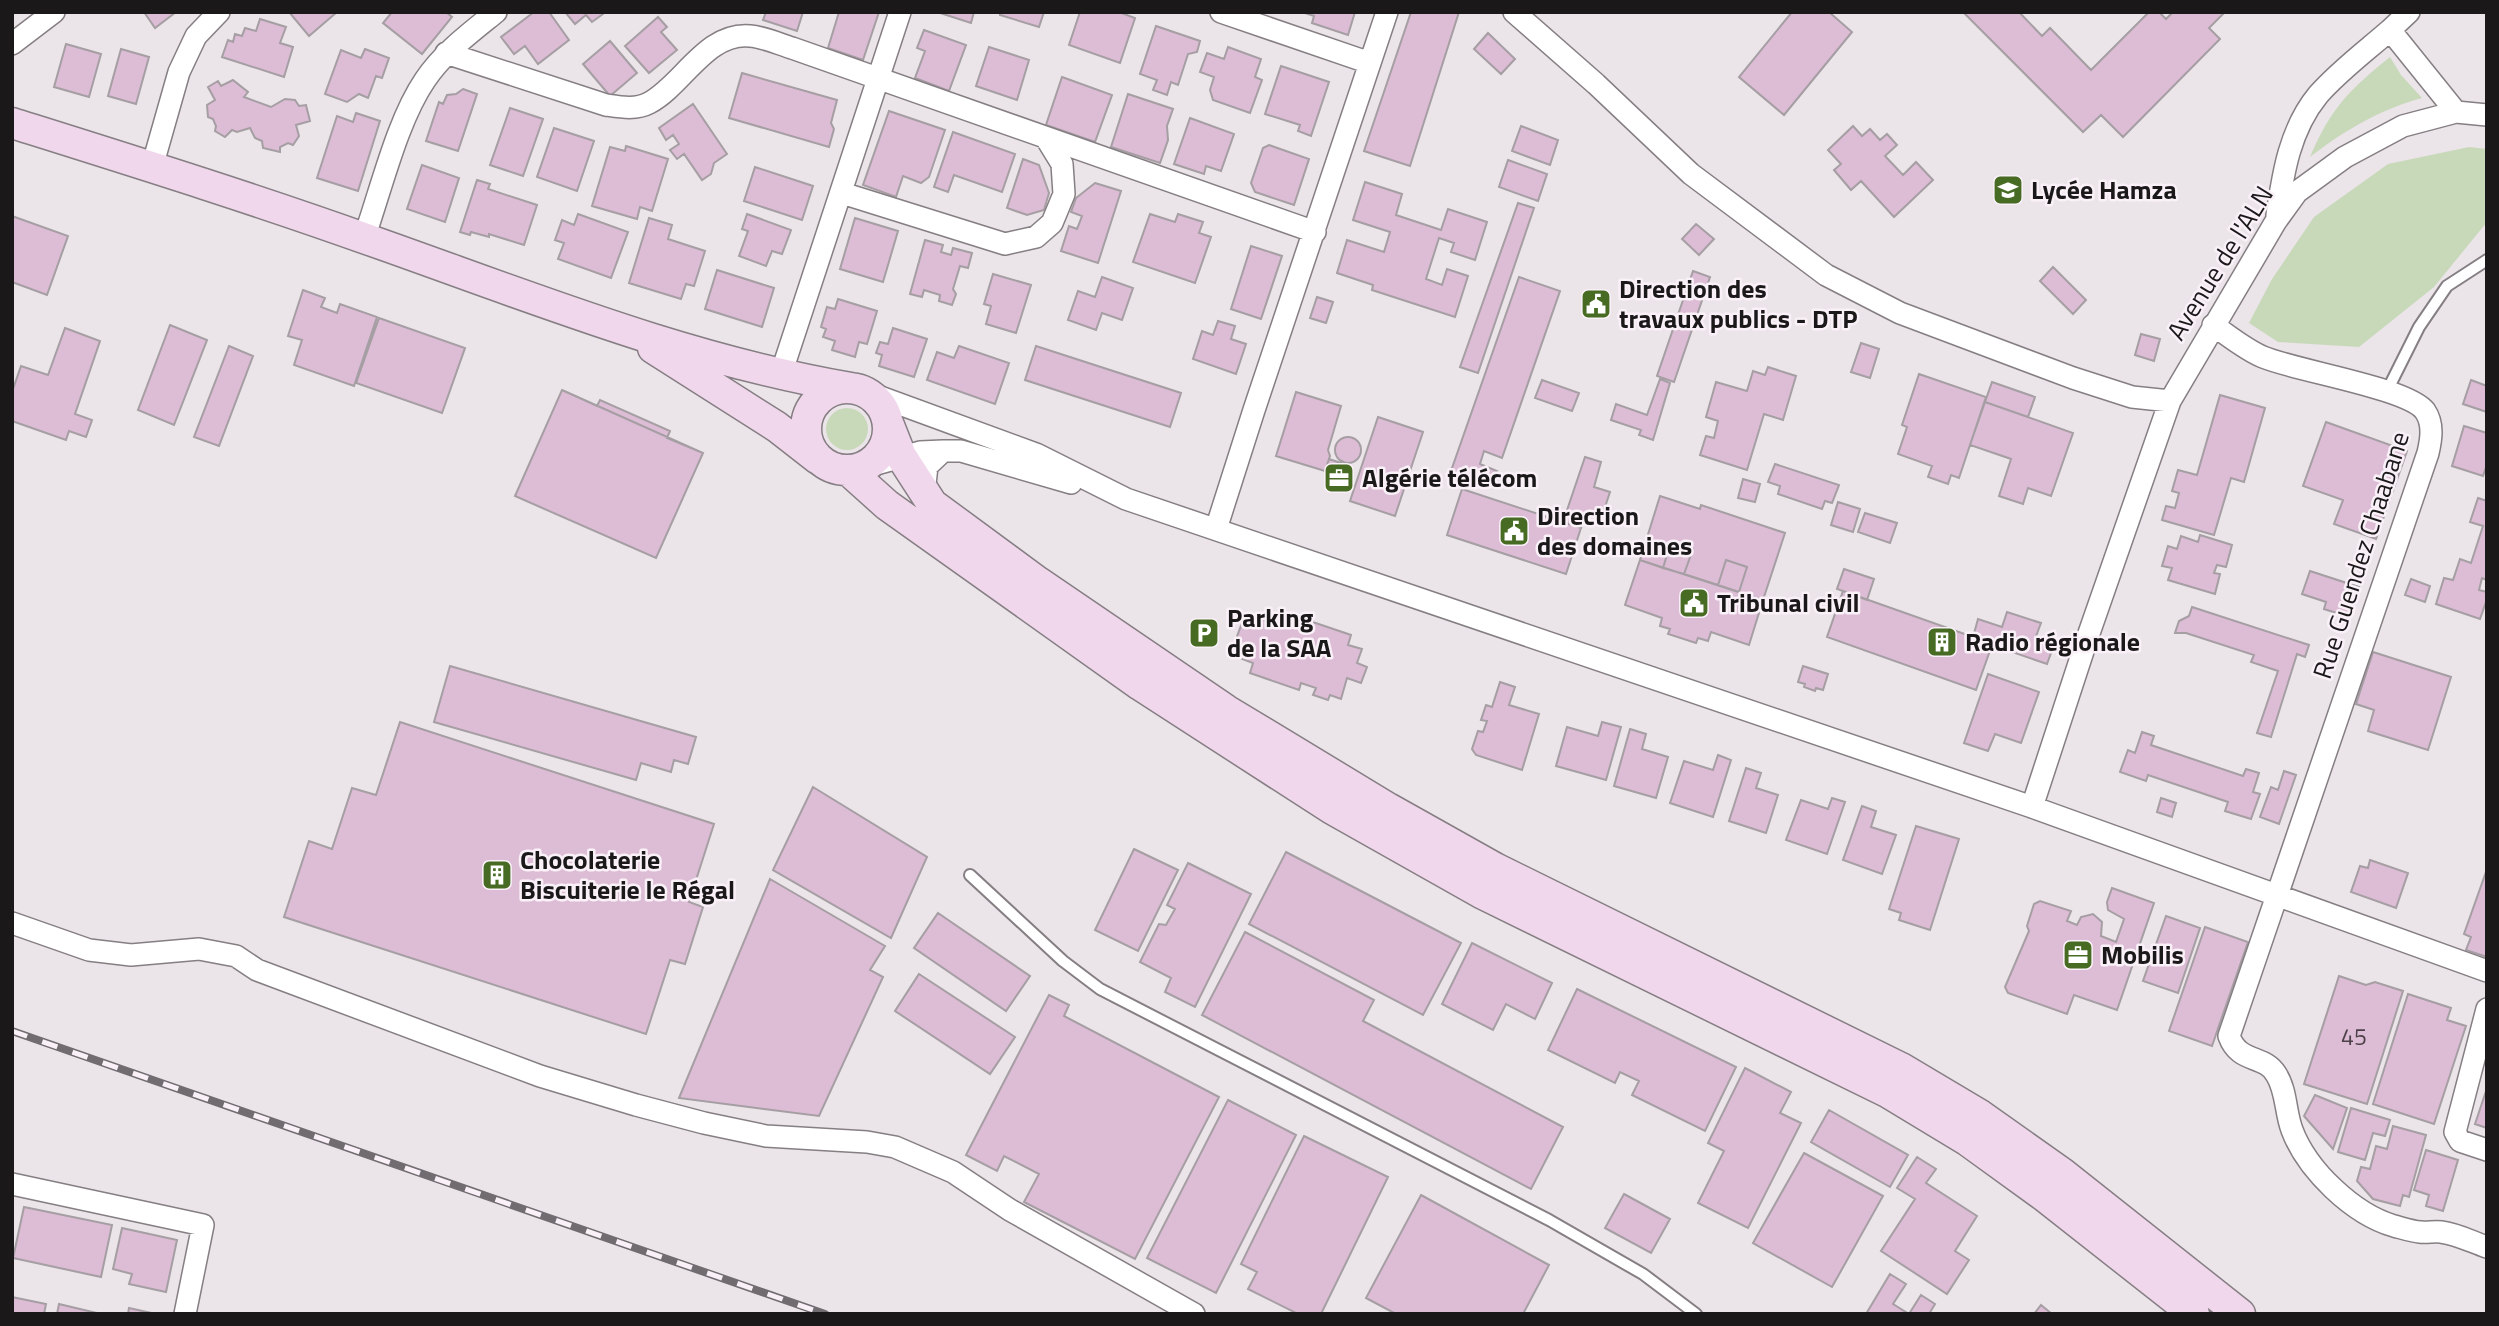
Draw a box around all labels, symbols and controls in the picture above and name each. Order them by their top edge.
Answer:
place label: Lycée Hamza [2031,170,2177,209]
school or university icon: Lycée Hamza [1991,173,2025,207]
street label: Avenue de l'ALN [2157,178,2283,347]
place label: Direction des travaux publics - DTP [1619,269,1858,338]
public building icon: Direction des travaux publics - DTP [1579,287,1613,321]
street label: Rue Guendez Chaabane [2302,426,2419,684]
place label: Algérie télécom [1362,458,1537,497]
office icon: Algérie télécom [1322,461,1356,495]
place label: Direction des domaines [1537,496,1692,565]
public building icon: Direction des domaines [1497,514,1531,548]
place label: Tribunal civil [1717,583,1860,622]
public building icon: Tribunal civil [1677,586,1711,620]
place label: Parking de la SAA [1227,598,1332,667]
parking icon: Parking de la SAA [1187,616,1221,650]
place label: Radio régionale [1965,622,2140,661]
building icon: Radio régionale [1925,625,1959,659]
place label: Chocolaterie Biscuiterie le Régal [520,840,735,909]
building icon: Chocolaterie Biscuiterie le Régal [480,858,514,892]
place label: Mobilis [2101,935,2184,974]
office icon: Mobilis [2061,938,2095,972]
house number: 45 [2341,1019,2367,1054]

